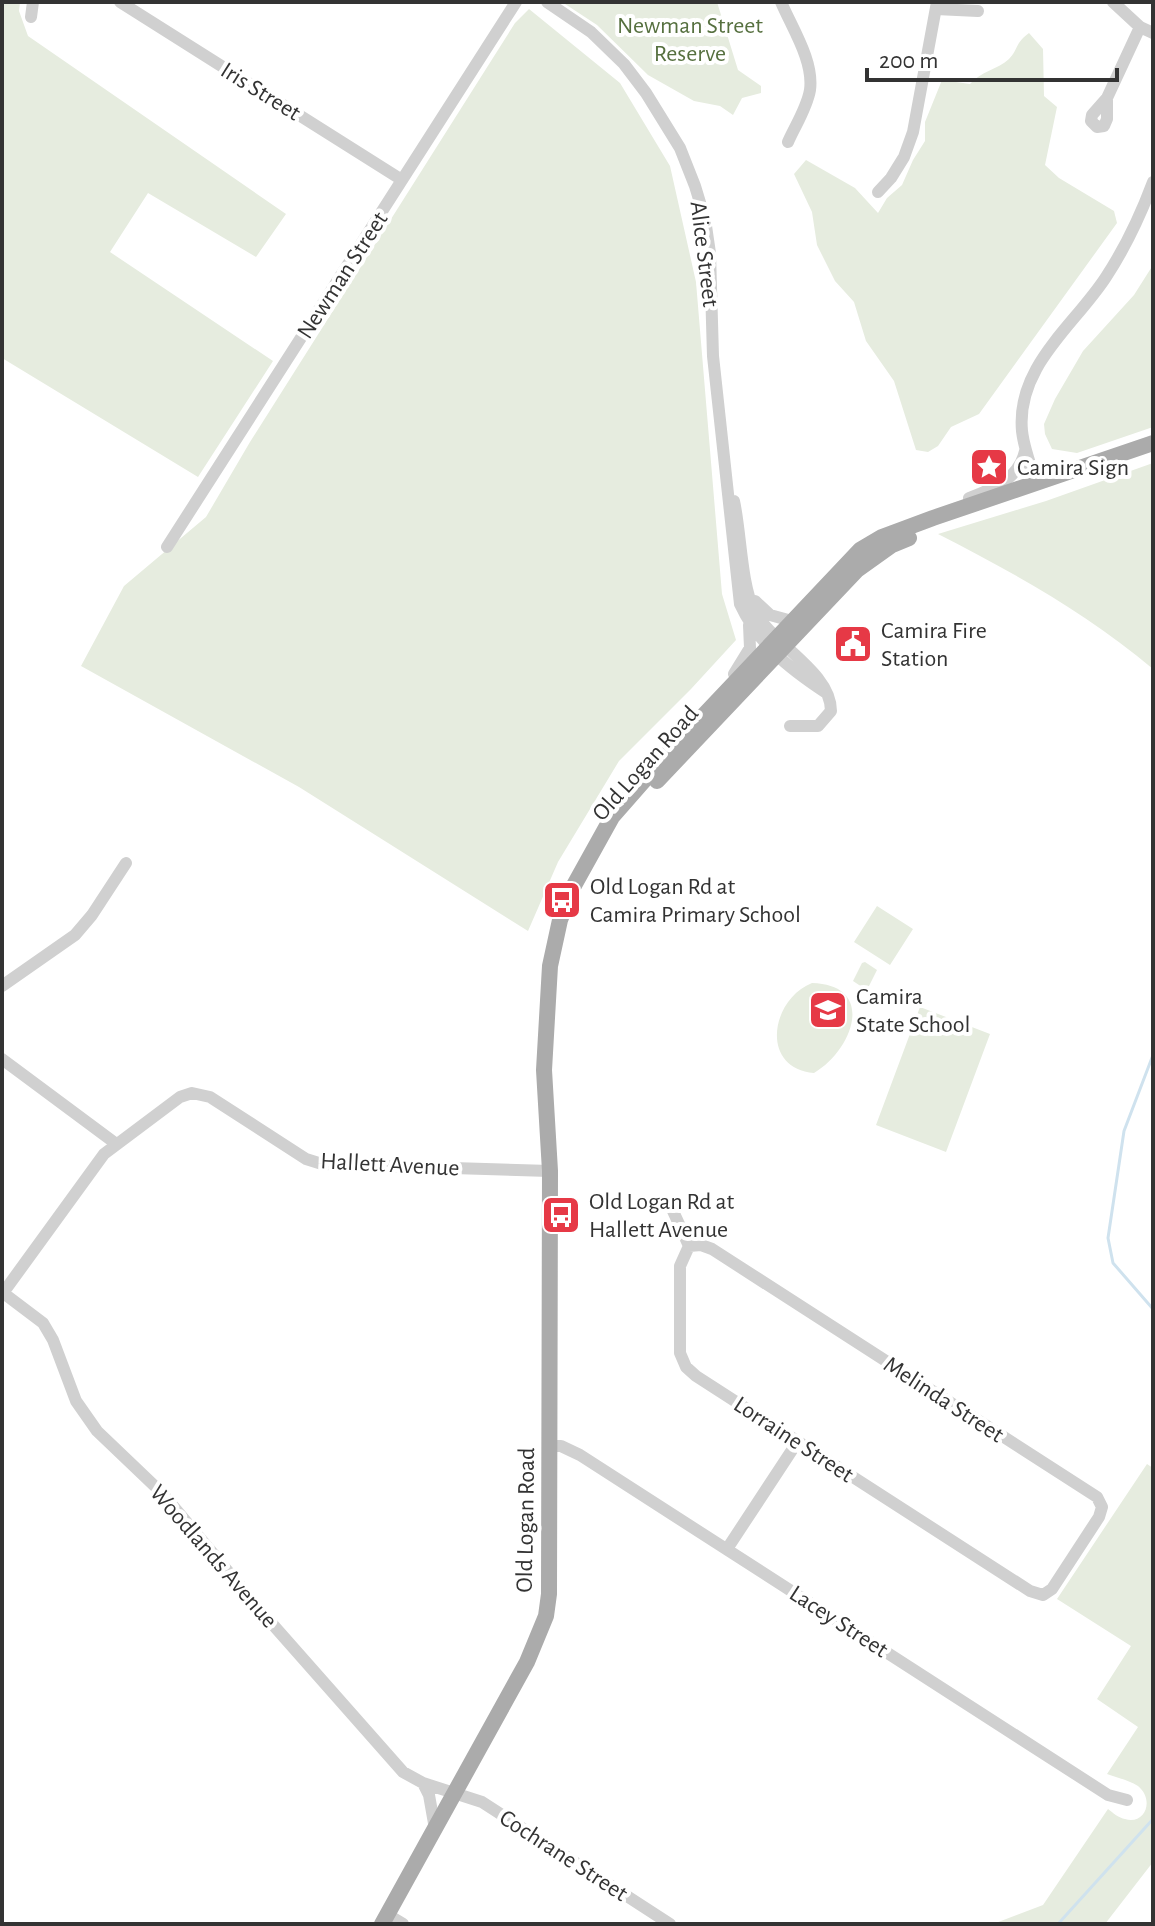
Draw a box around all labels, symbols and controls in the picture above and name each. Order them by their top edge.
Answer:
park label: Newman Street Reserve [617,14,763,66]
scale bar [867,32,1117,82]
text: 200 m [879,49,938,73]
street label: Iris Street [216,58,305,126]
street label: Alice Street [686,200,722,309]
street label: Newman Street [293,207,393,343]
place icon: Camira Sign [968,446,1010,488]
place label: Camira Sign [1017,456,1129,480]
place label: Camira Fire Station [881,619,987,671]
public building icon: Camira Fire Station [832,623,874,665]
street label: Old Logan Road [588,702,703,826]
place label: Old Logan Rd at Camira Primary School [590,875,801,927]
bus stop icon: Old Logan Rd at Camira Primary School [541,879,583,921]
place label: Camira State School [856,985,970,1037]
school or university icon: Camira State School [807,989,849,1031]
street label: Hallett Avenue [320,1149,460,1181]
place label: Old Logan Rd at Hallett Avenue [589,1190,734,1242]
bus stop icon: Old Logan Rd at Hallett Avenue [540,1194,582,1236]
street label: Melinda Street [879,1352,1008,1448]
street label: Lorraine Street [729,1392,858,1487]
street label: Old Logan Road [513,1447,539,1593]
street label: Woodlands Avenue [145,1481,282,1633]
street label: Lacey Street [785,1581,892,1663]
street label: Cochrane Street [495,1806,632,1906]

